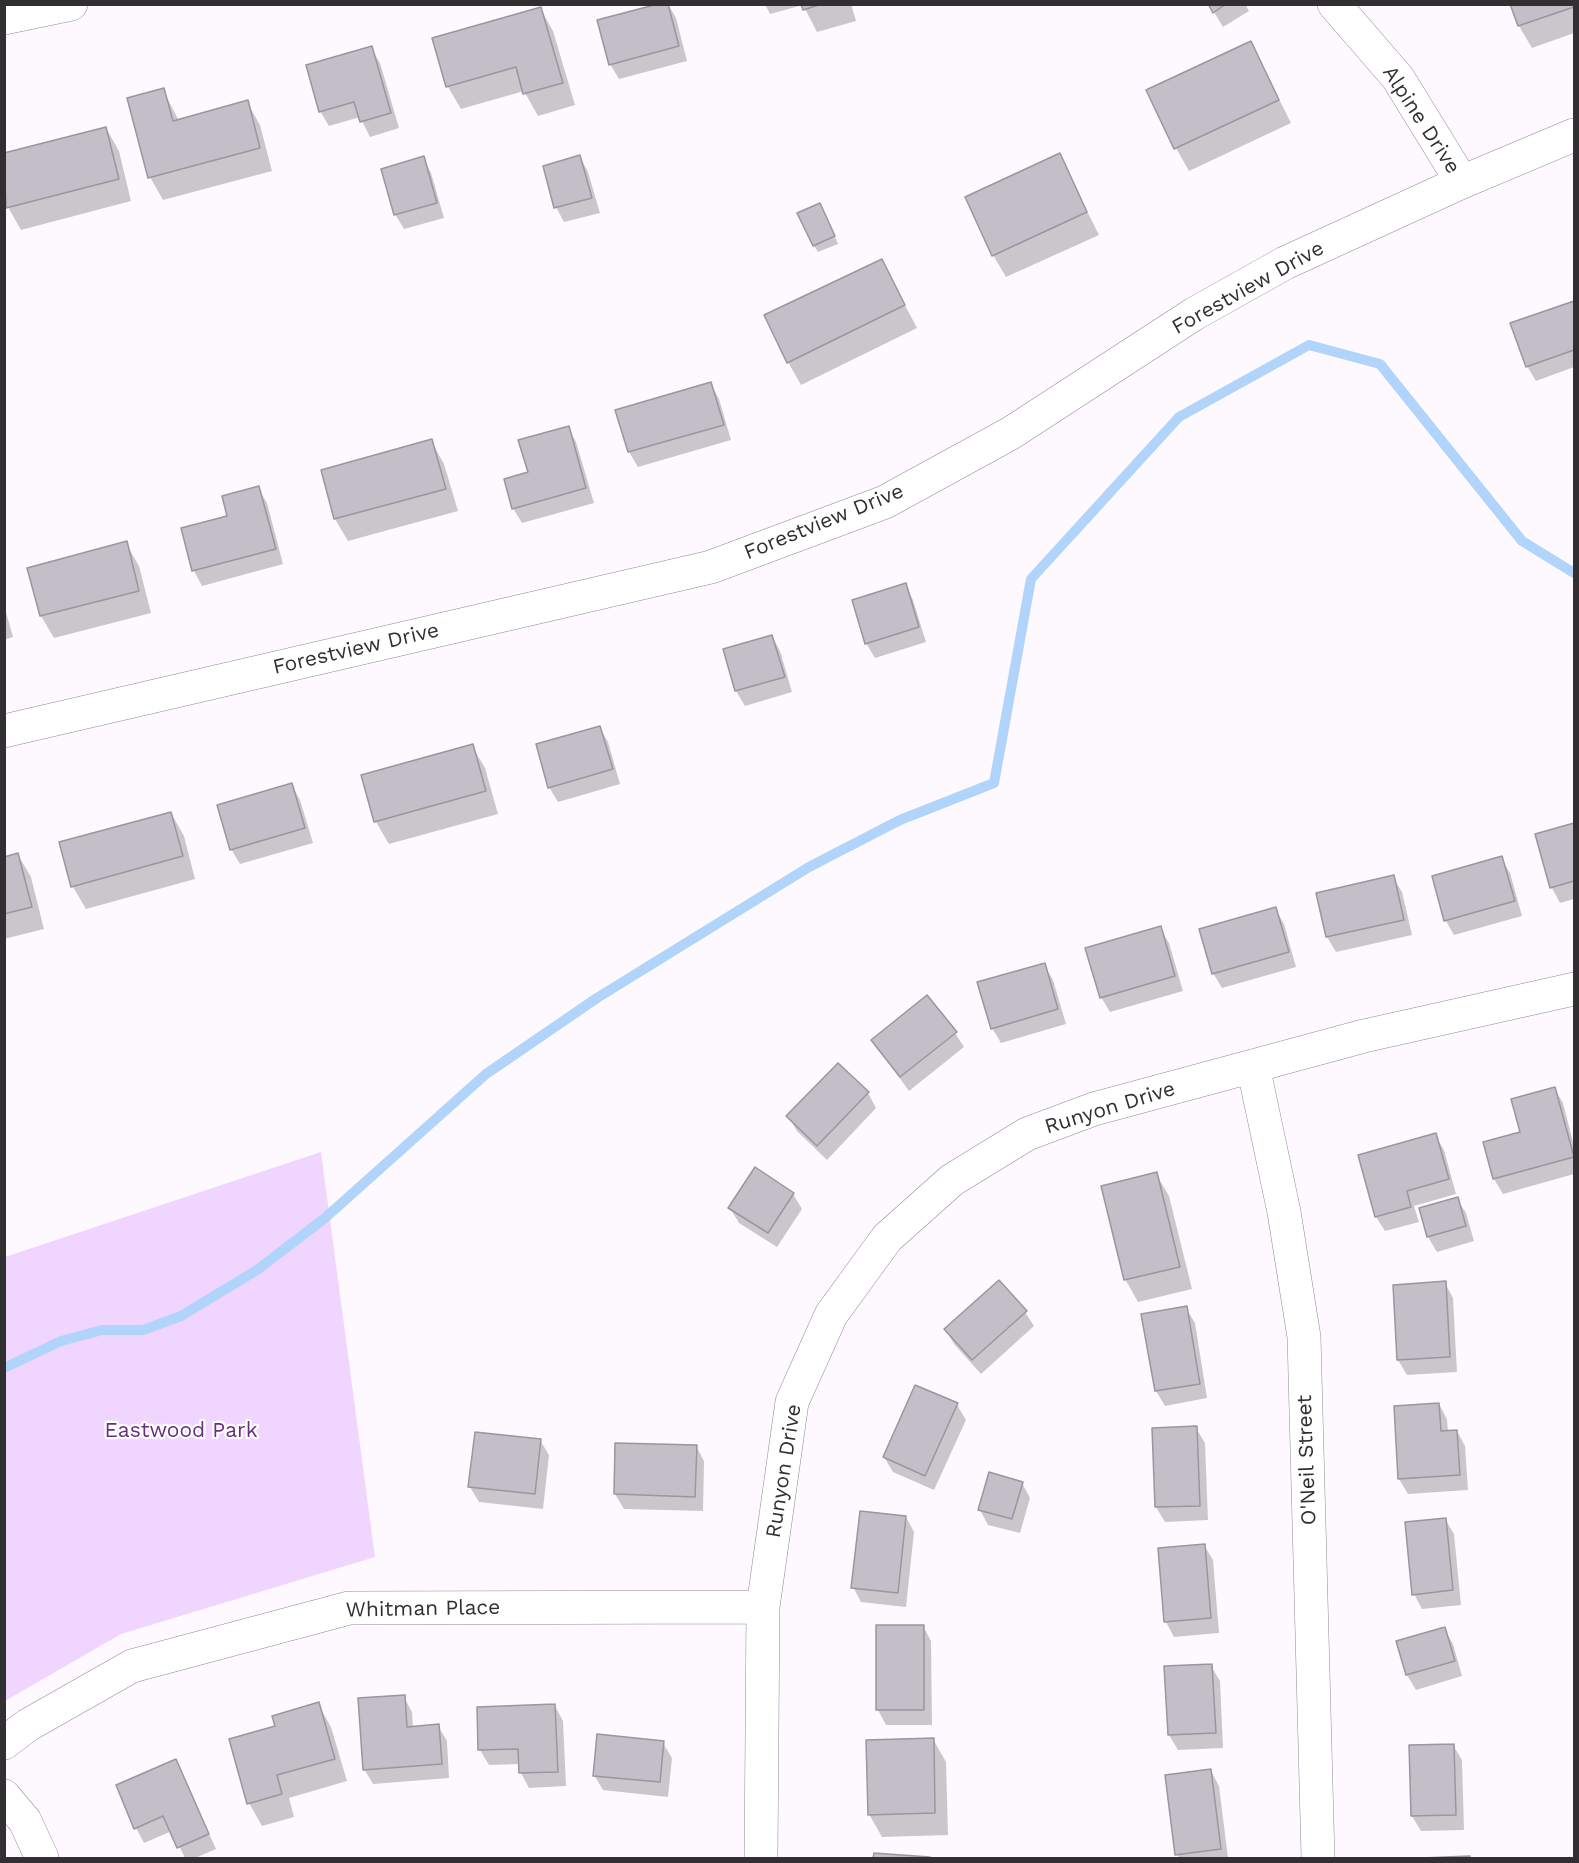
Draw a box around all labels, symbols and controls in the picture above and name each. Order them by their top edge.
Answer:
street label: Alpine Drive [1377,61,1465,179]
street label: Forestview Drive [1168,236,1328,340]
street label: Forestview Drive [741,479,907,565]
street label: Forestview Drive [270,618,442,680]
street label: Runyon Drive [1042,1076,1178,1140]
street label: O'Neil Street [1292,1394,1322,1526]
street label: Runyon Drive [761,1402,807,1540]
park label: Eastwood Park [104,1418,258,1444]
street label: Whitman Place [345,1595,501,1623]

